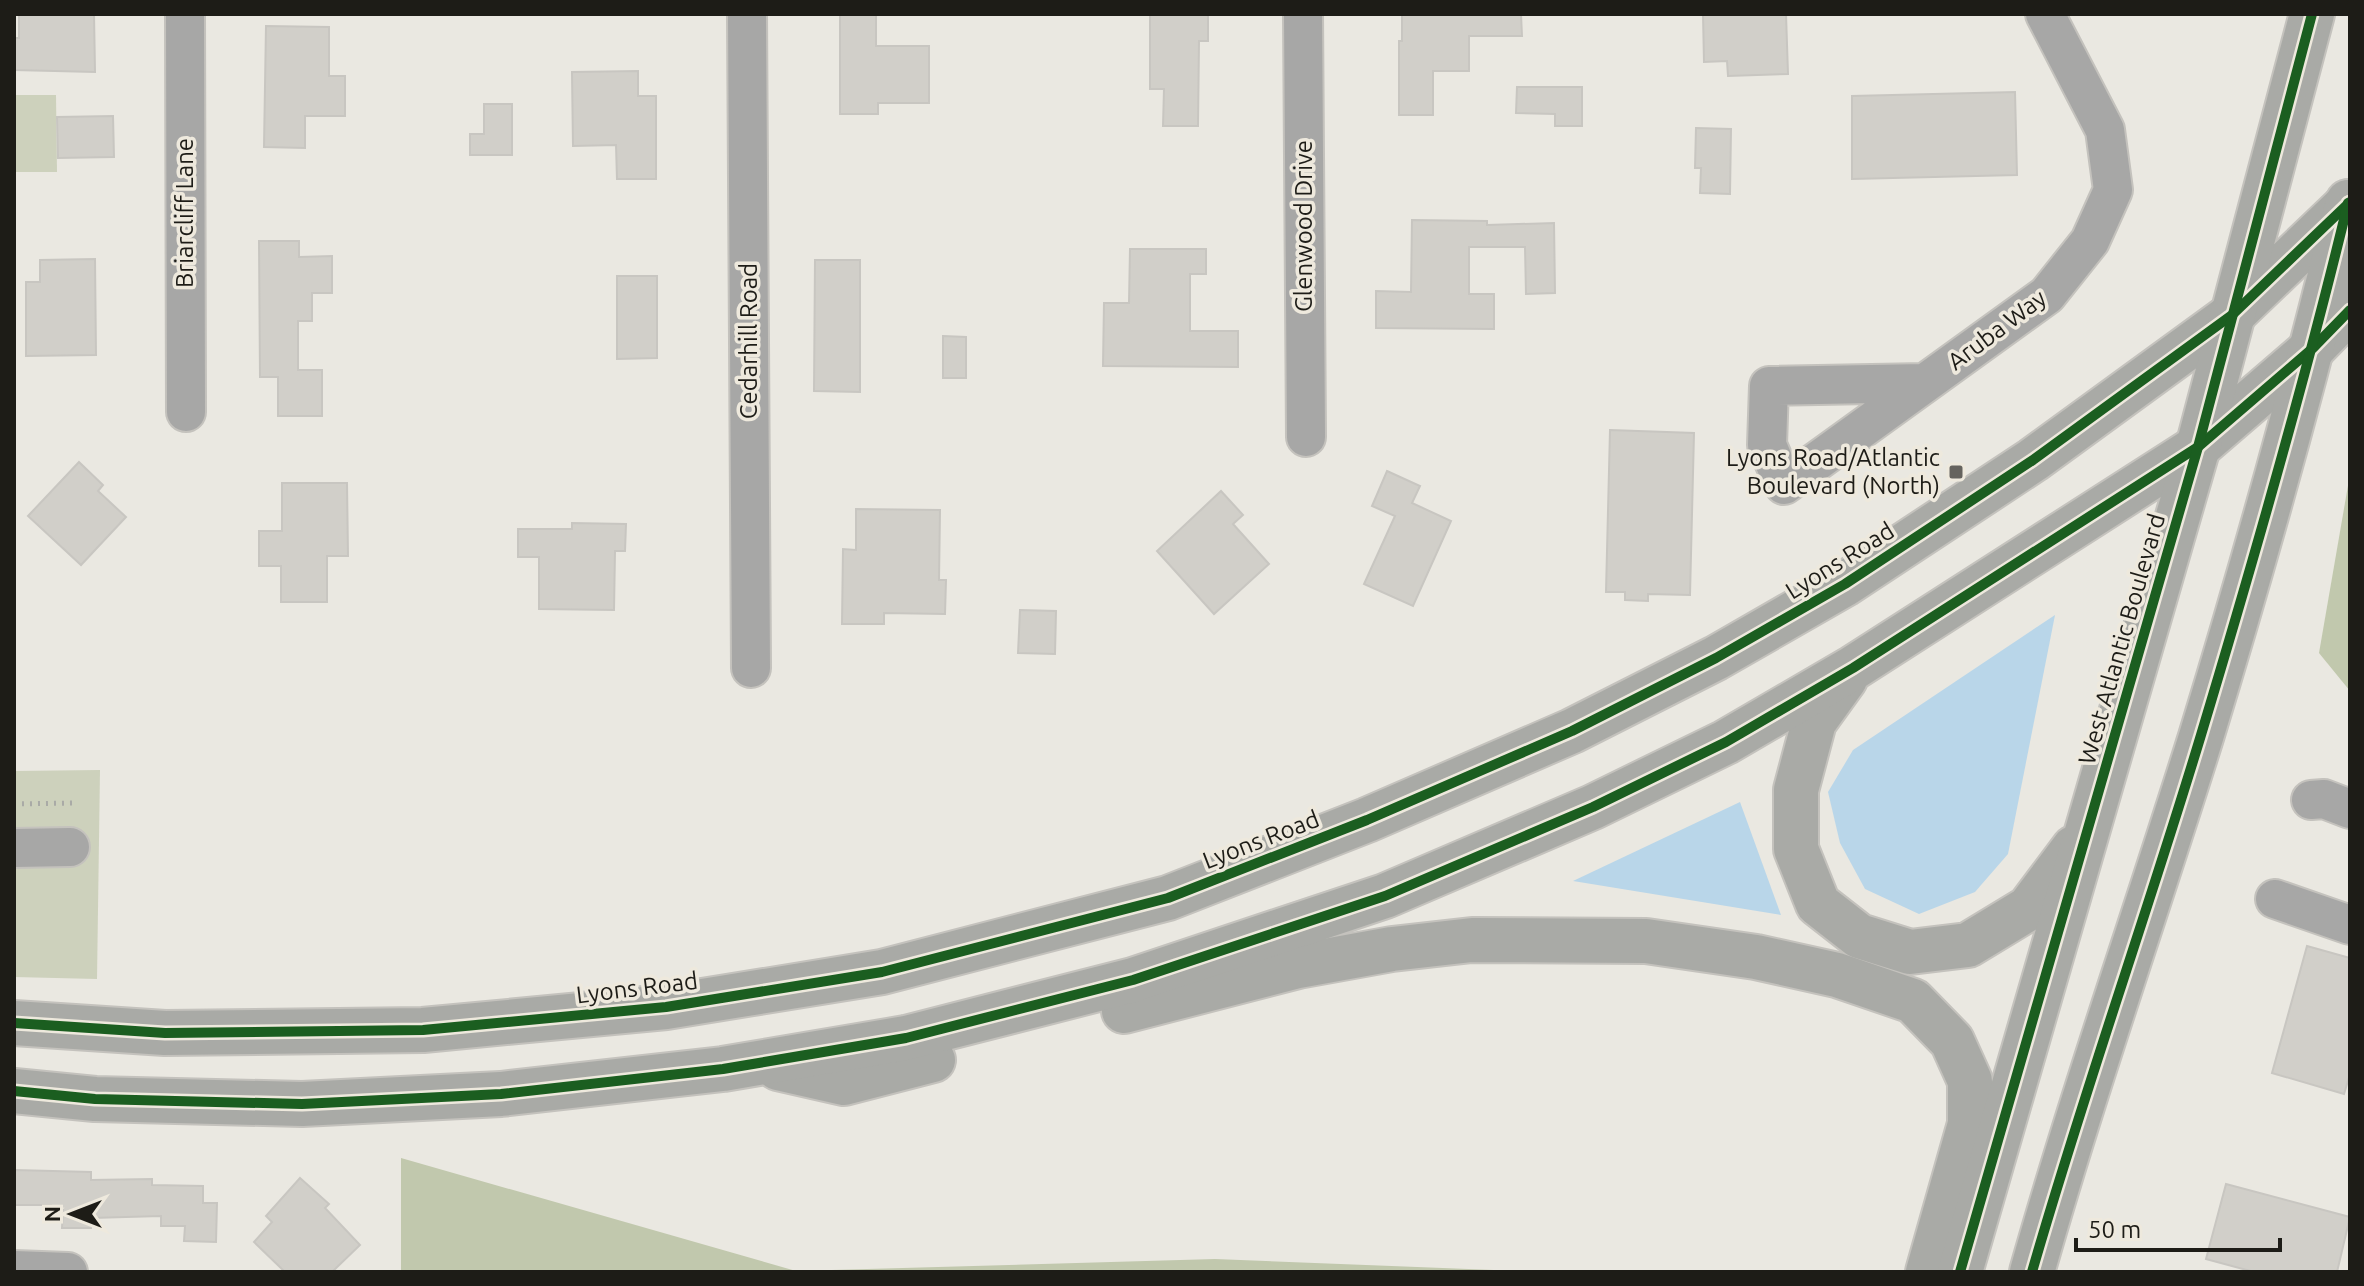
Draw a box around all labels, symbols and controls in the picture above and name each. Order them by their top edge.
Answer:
street label: Briarcliff Lane [171,138,198,288]
street label: Glenwood Drive [1290,140,1317,312]
street label: Cedarhill Road [735,263,762,419]
street label: Aruba Way [1942,284,2051,375]
place label: Lyons Road/Atlantic Boulevard (North) [1726,444,1940,499]
marker: Lyons Road/Atlantic Boulevard (North) [1947,463,1965,481]
street label: West Atlantic Boulevard [2073,510,2170,767]
street label: Lyons Road [1781,517,1899,604]
street label: Lyons Road [1199,805,1323,874]
street label: Lyons Road [575,967,699,1008]
north arrow [32,1174,112,1254]
scale bar [2076,1202,2280,1252]
text: N [39,1206,64,1222]
text: 50 m [2088,1216,2141,1243]

